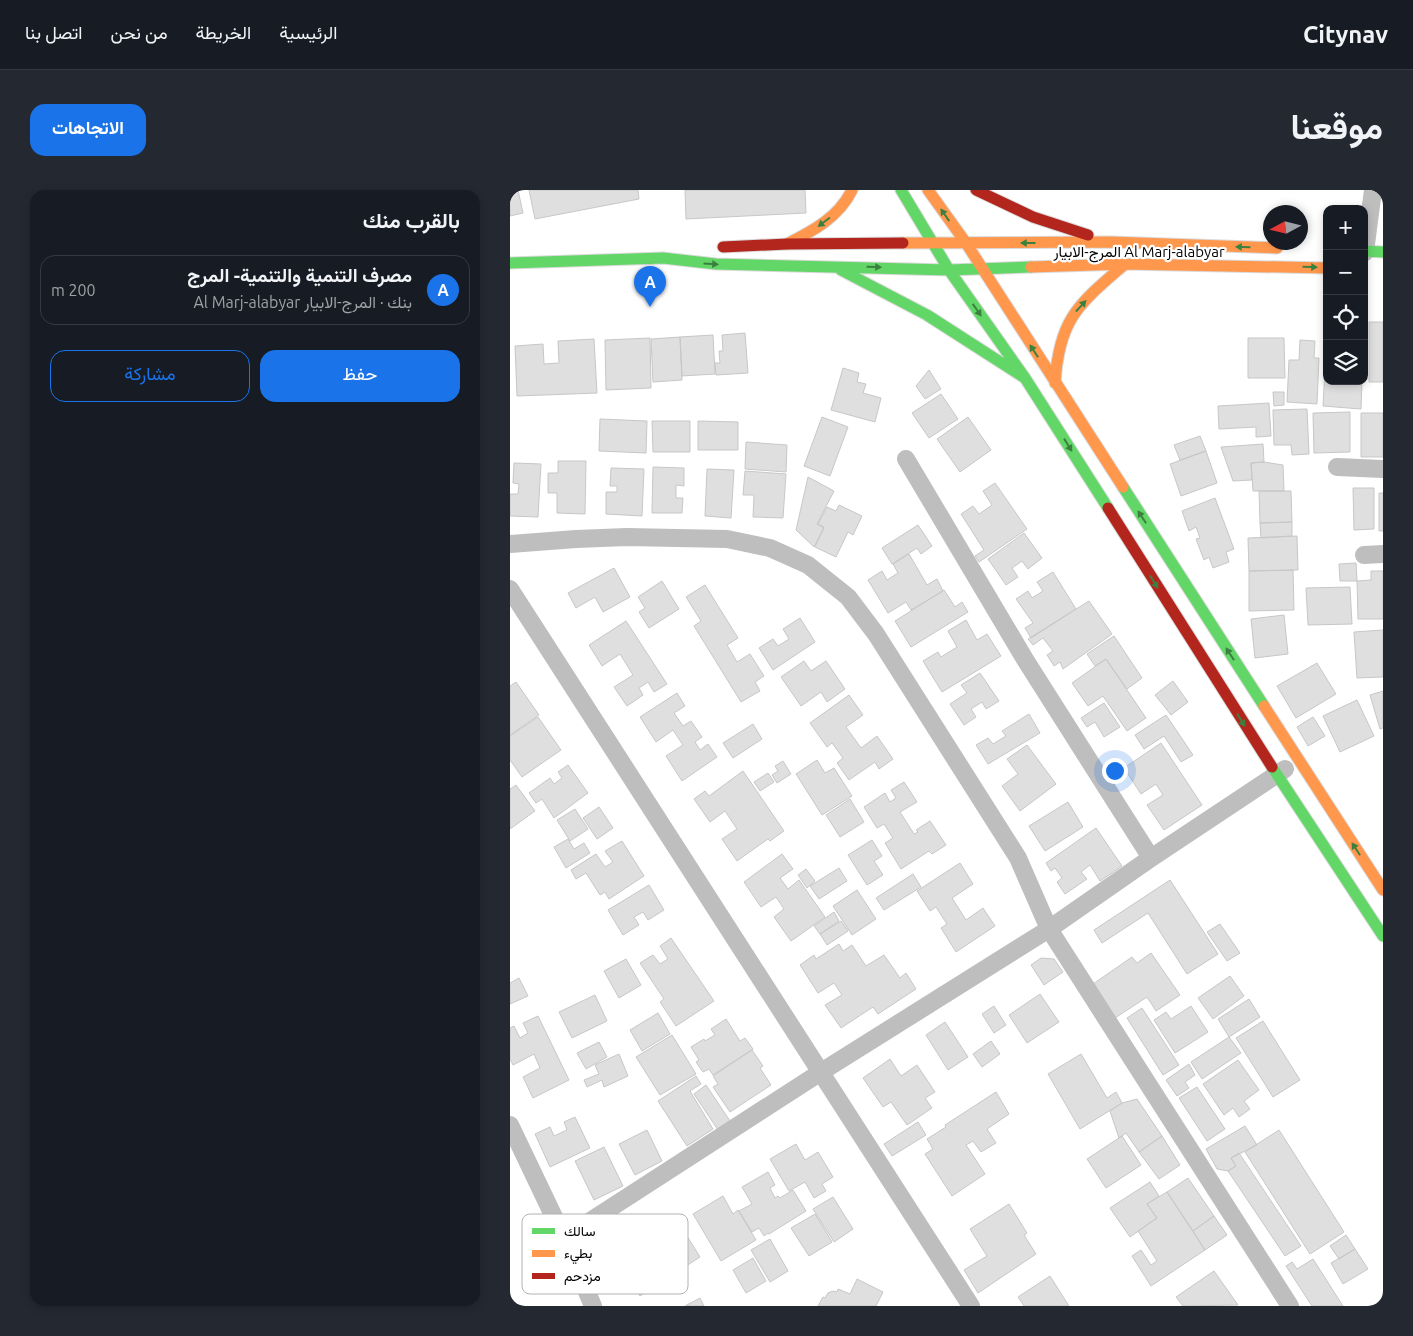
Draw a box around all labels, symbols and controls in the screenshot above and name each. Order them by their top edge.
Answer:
text: Citynav [1303,21,1388,48]
text: اتصل بنا [25,22,82,42]
text: من نحن [110,22,168,42]
text: الخريطة [196,22,251,42]
text: الرئيسية [279,22,337,42]
button: الاتجاهات [30,104,146,156]
text: موقعنا [1290,106,1383,146]
north arrow [1263,205,1308,250]
map controls [1323,205,1368,385]
button: + [1323,205,1368,250]
text: بالقرب منك [363,208,460,232]
one-way arrow [940,208,950,221]
one-way arrow [818,217,831,228]
one-way arrow [1020,239,1036,247]
street label: المرج-الابيار Al Marj-alabyar [1052,243,1225,263]
one-way arrow [1235,243,1251,251]
button: − [1323,250,1368,295]
one-way arrow [704,260,720,268]
text: مصرف التنمية والتنمية- المرج [187,264,412,286]
one-way arrow [866,264,882,272]
one-way arrow [1302,264,1318,272]
pin: A [634,266,666,307]
text: 200 m [51,281,96,299]
text: A [437,281,449,299]
text: بنك · المرج-الابيار Al Marj-alabyar [193,293,412,311]
button: locate [1323,295,1368,340]
one-way arrow [1075,300,1087,312]
one-way arrow [972,303,982,317]
button: layers [1323,340,1368,385]
one-way arrow [1030,345,1039,358]
button: مشاركة [50,350,250,402]
button: حفظ [260,350,460,402]
one-way arrow [1063,438,1072,451]
one-way arrow [1137,510,1147,524]
one-way arrow [1150,576,1159,589]
one-way arrow [1225,647,1235,660]
one-way arrow [1237,713,1246,726]
your location [1102,758,1128,784]
one-way arrow [1352,842,1361,855]
legend [522,1214,688,1294]
text: سالك [564,1223,595,1239]
text: بطيء [564,1245,592,1265]
text: مزدحم [564,1268,601,1285]

